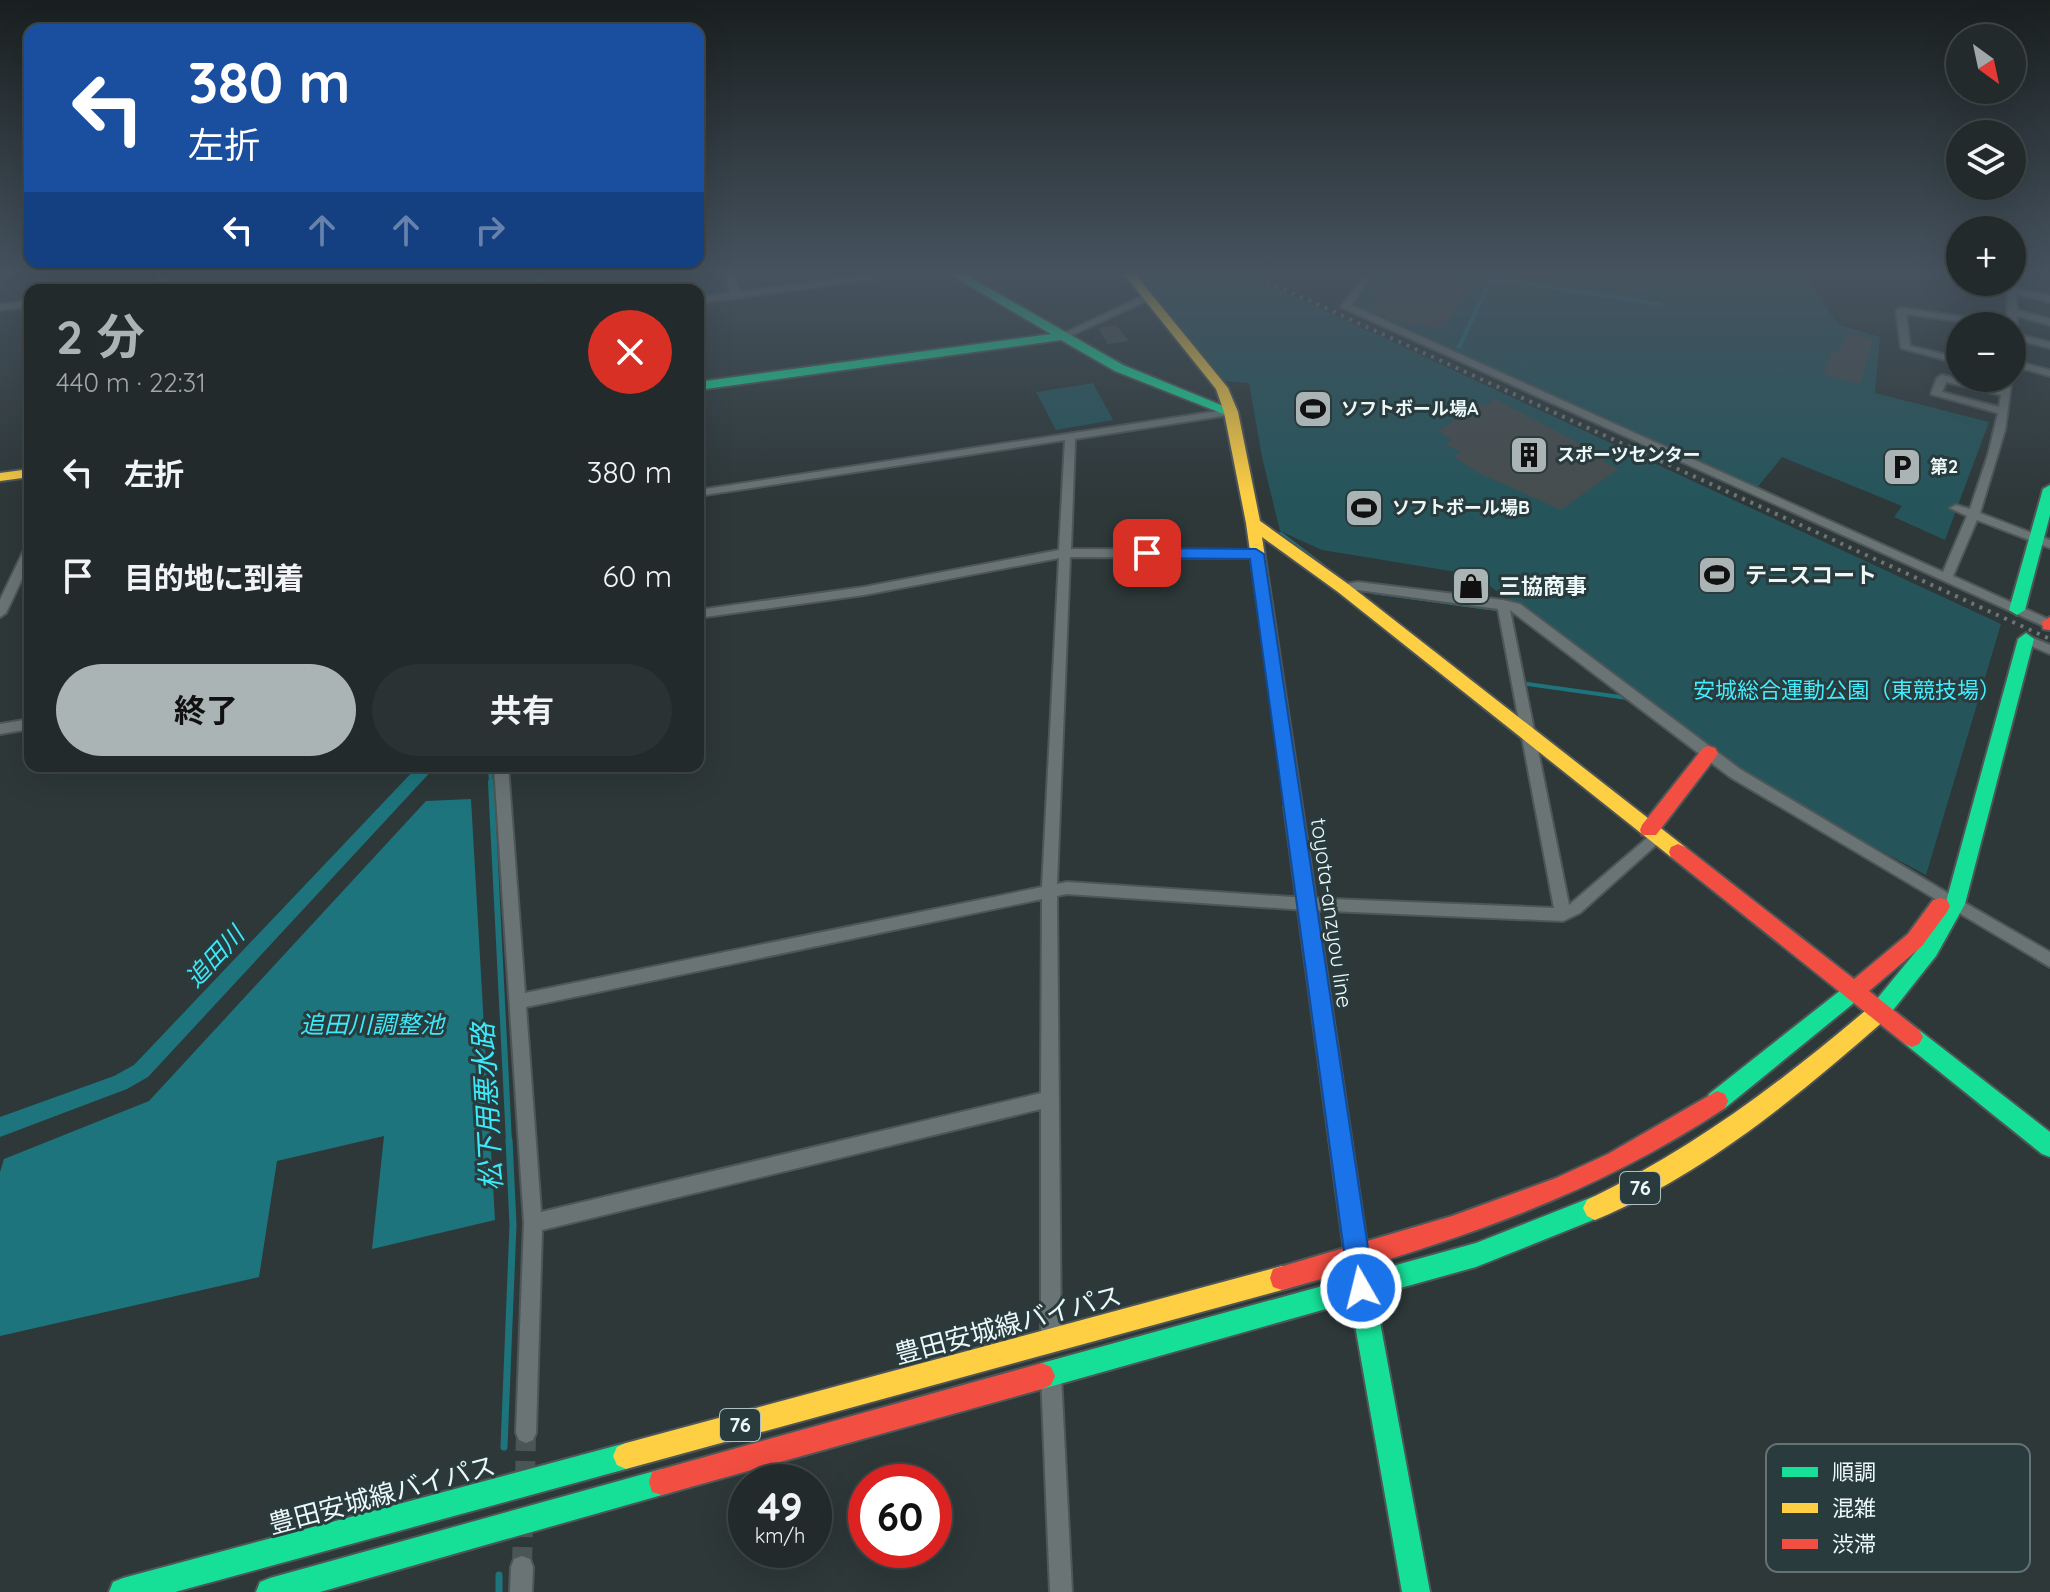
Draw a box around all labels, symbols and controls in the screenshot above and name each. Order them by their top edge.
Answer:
north arrow [1946,24,2026,104]
map controls [1946,24,2026,392]
text: 380 m [188,47,350,117]
icon: left [56,56,160,160]
button: layers [1946,120,2026,200]
text: 左折 [188,122,260,167]
icon: left [216,208,260,252]
icon: ahead [300,208,344,252]
icon: ahead [384,208,428,252]
icon: right [468,208,512,252]
button: + [1946,216,2026,296]
text: 2 分 [56,306,145,366]
button: close [588,310,672,394]
button: − [1946,312,2026,392]
text: 440 m · 22:31 [56,366,206,399]
sports icon: ソフトボール場A [1292,388,1334,430]
place label: ソフトボール場A [1341,397,1479,420]
building icon: スポーツセンター [1508,434,1550,476]
place label: スポーツセンター [1557,443,1701,466]
parking icon: 第2 [1881,446,1923,488]
icon: left [56,450,100,494]
text: 380 m [587,453,672,491]
text: 左折 [124,455,184,493]
place label: 第2 [1930,455,1958,478]
sports icon: ソフトボール場B [1343,487,1385,529]
place label: ソフトボール場B [1392,496,1530,519]
pin [1113,519,1181,587]
icon: arrive [1125,531,1169,575]
icon: arrive [56,554,100,598]
sports icon: テニスコート [1696,554,1738,596]
text: 60 m [602,557,672,595]
text: 目的地に到着 [124,559,304,597]
place label: テニスコート [1745,561,1877,589]
shop icon: 三協商事 [1450,565,1492,607]
place label: 三協商事 [1499,572,1587,600]
button: 終了 [56,664,356,756]
button: 共有 [372,664,672,756]
park label: 安城総合運動公園（東競技場） [1693,676,2001,704]
street label: toyota-anzyou line [1305,816,1359,1010]
water label: 追田川 [179,918,252,993]
water label: 追田川調整池 [300,1009,446,1039]
water label: 松下用悪水路 [465,1020,508,1192]
road number: 76 [1620,1172,1660,1204]
position arrow [1319,1246,1403,1330]
street label: 豊田安城線バイパス [891,1278,1125,1371]
road number: 76 [720,1409,760,1441]
legend [1766,1444,2030,1572]
street label: 豊田安城線バイパス [265,1448,499,1541]
text: 順調 [1832,1458,1876,1486]
speed limit sign: 60 [848,1464,952,1568]
text: 49 [757,1481,803,1531]
text: 混雑 [1832,1494,1876,1522]
text: km/h [755,1523,805,1548]
text: 渋滞 [1832,1530,1876,1558]

